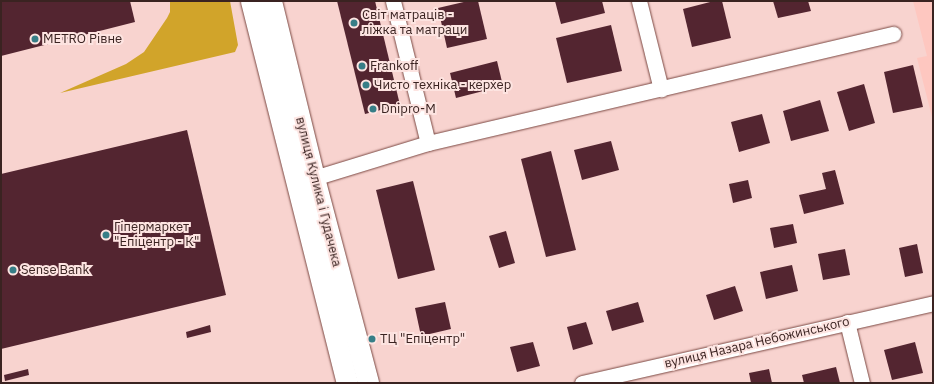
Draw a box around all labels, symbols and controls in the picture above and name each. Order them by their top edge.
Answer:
place label: Світ матраців - ліжка та матраци [362,8,467,39]
marker: Світ матраців - ліжка та матраци [349,18,359,28]
place label: METRO Рівне [43,31,122,47]
marker: METRO Рівне [30,34,40,44]
place label: Frankoff [370,58,418,74]
marker: Frankoff [357,61,367,71]
place label: Чисто техніка - керхер [374,77,511,93]
marker: Чисто техніка - керхер [361,80,371,90]
place label: Dnipro-M [381,101,436,117]
marker: Dnipro-M [368,104,378,114]
street label: вулиця Кулика і Гудачека [292,115,344,269]
place label: Гіпермаркет "Епіцентр - К" [114,220,199,251]
marker: Гіпермаркет "Епіцентр - К" [101,230,111,240]
place label: Sense Bank [21,262,89,278]
marker: Sense Bank [8,265,18,275]
street label: вулиця Назара Небожинського [663,314,851,372]
place label: ТЦ "Епіцентр" [380,331,465,347]
marker: ТЦ "Епіцентр" [367,334,377,344]

